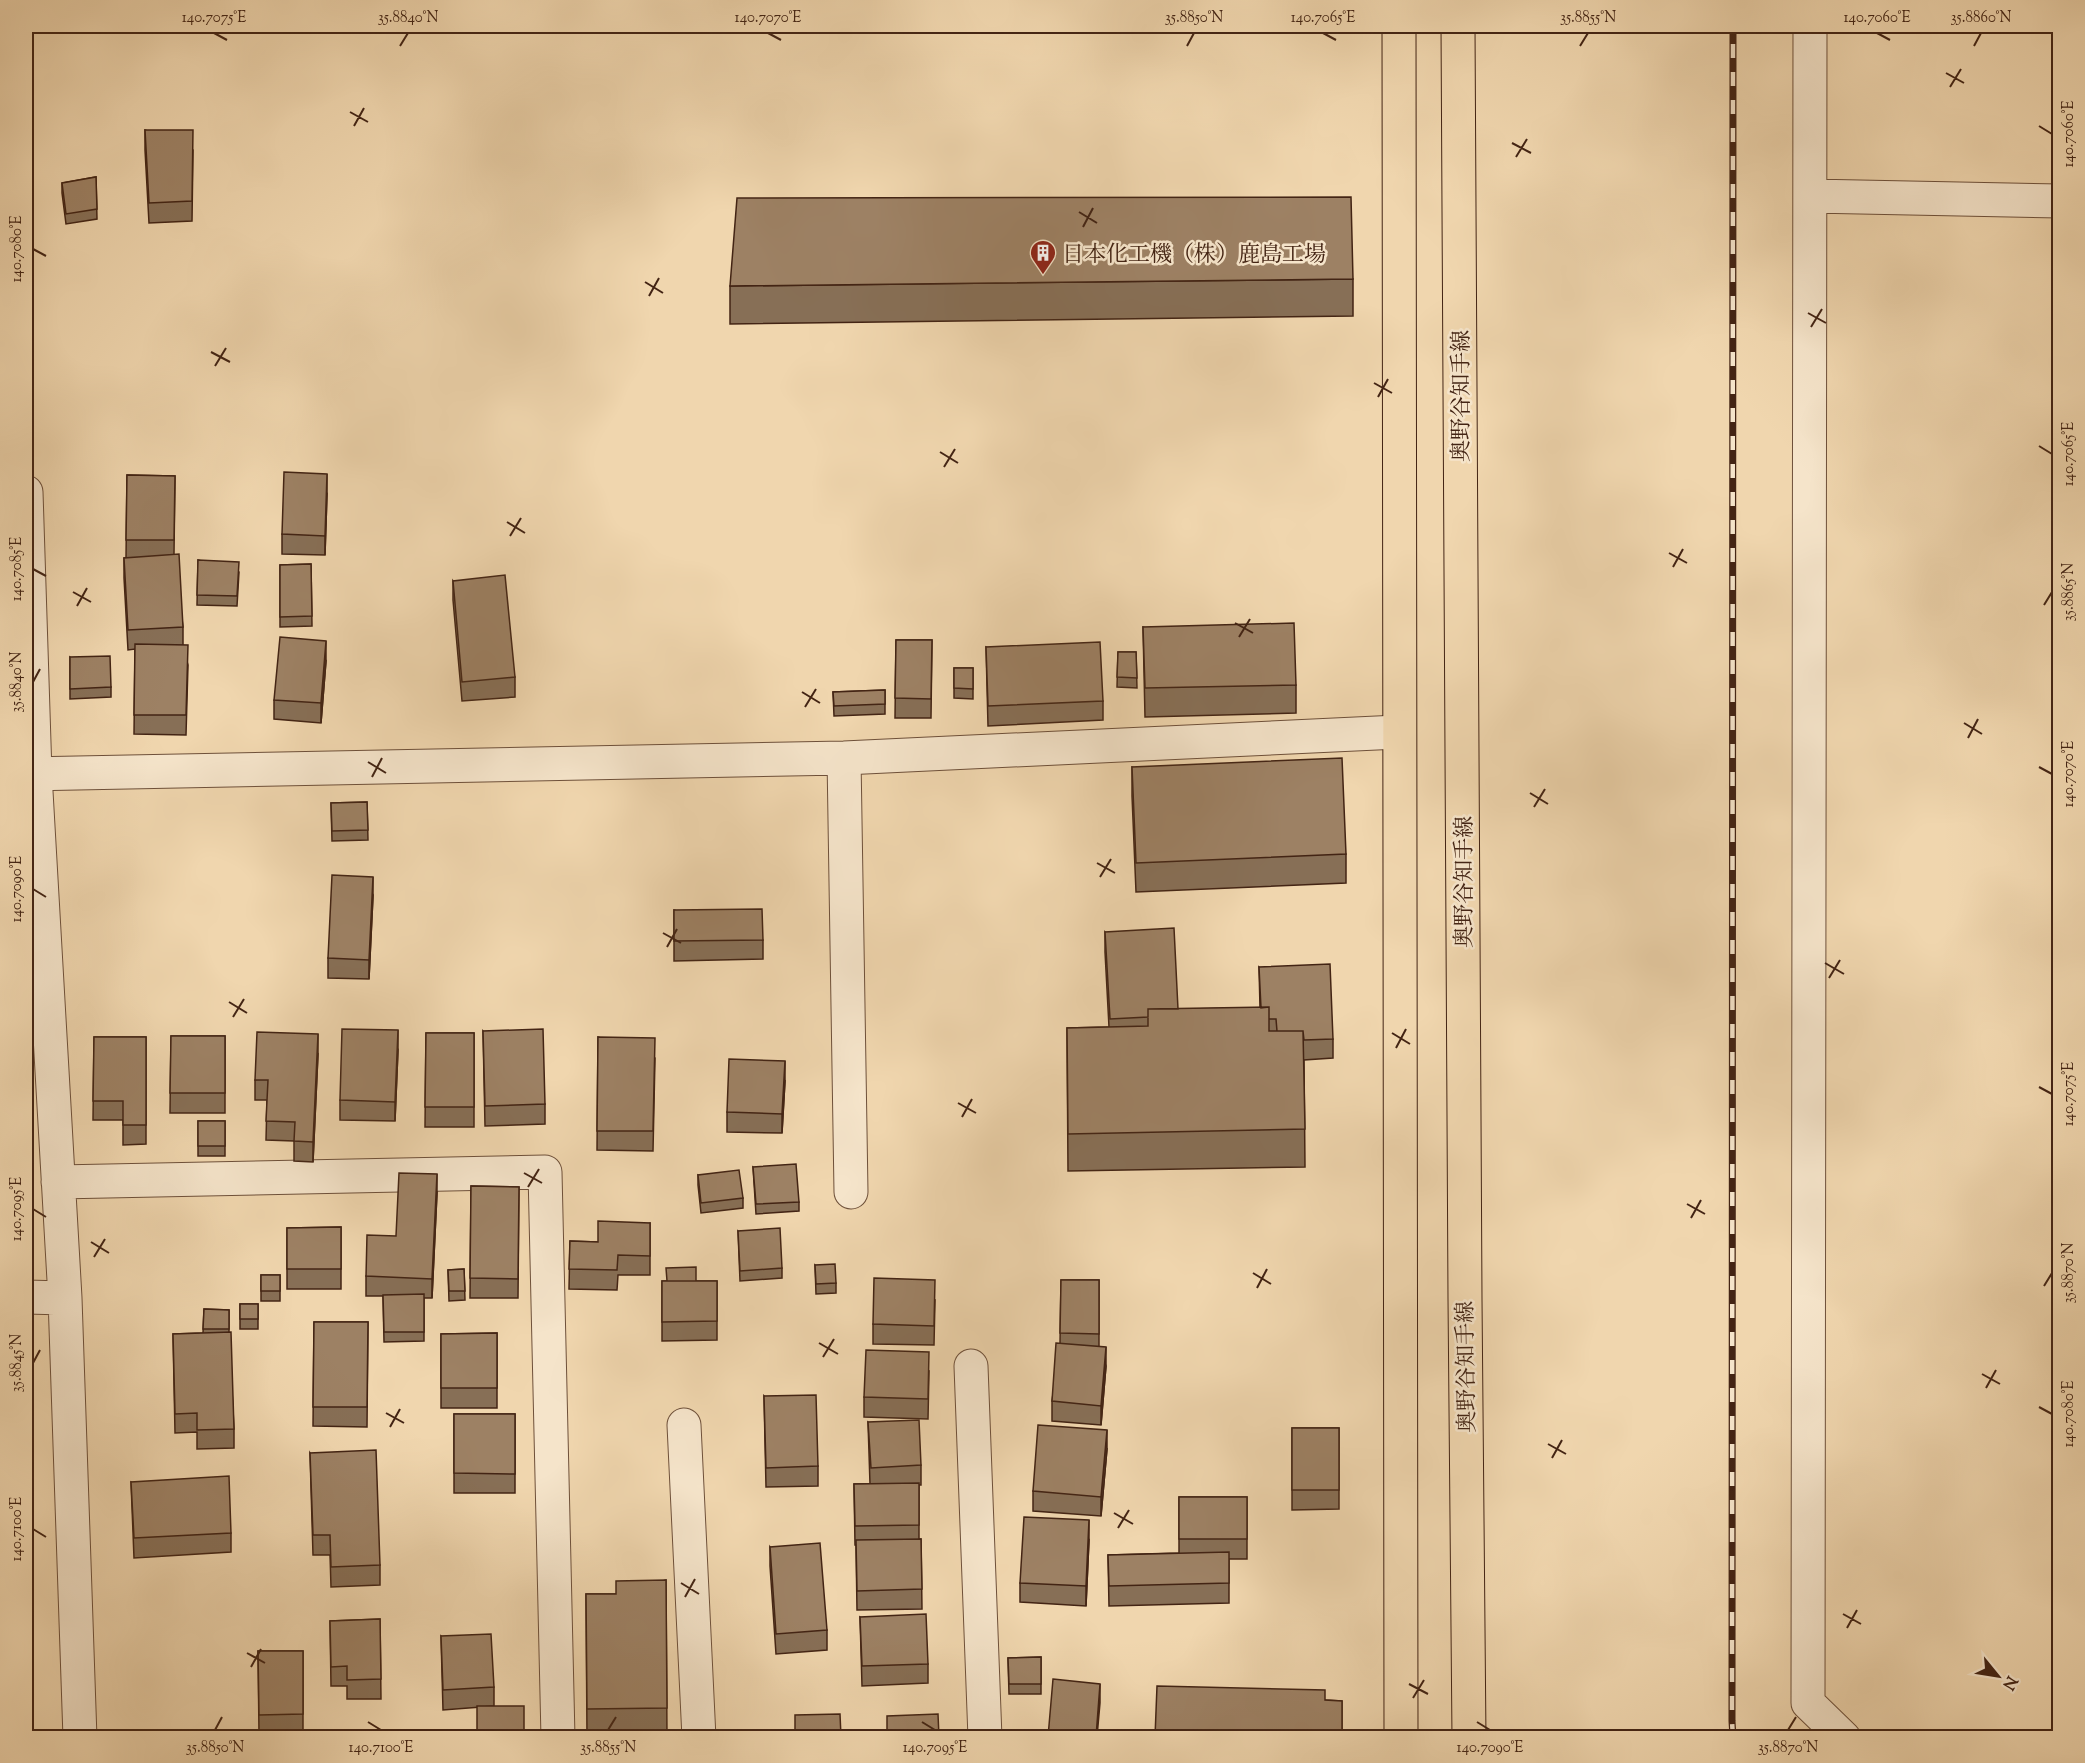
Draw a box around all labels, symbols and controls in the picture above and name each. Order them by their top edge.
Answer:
text: 140.7075°E [182,8,246,29]
text: 35.8840°N [378,8,438,29]
text: 140.7070°E [735,8,801,29]
text: 35.8850°N [1165,8,1223,29]
text: 140.7065°E [1291,8,1355,29]
text: 35.8855°N [1560,8,1616,29]
text: 140.7060°E [1843,8,1911,29]
text: 35.8860°N [1951,8,2011,29]
text: 140.7060°E [2059,100,2080,168]
text: 140.7080°E [7,215,28,283]
building icon: 日本化工機（株）鹿島工場 [1028,238,1058,276]
place label: 日本化工機（株）鹿島工場 [1062,240,1326,272]
street label: 奥野谷知手線 [1447,330,1479,462]
text: 140.7065°E [2059,422,2080,486]
text: 140.7085°E [7,537,28,601]
text: 35.8865°N [2059,563,2080,621]
text: 35.8840°N [7,652,28,712]
text: 140.7070°E [2059,741,2080,807]
street label: 奥野谷知手線 [1450,816,1482,948]
text: 140.7090°E [7,856,28,922]
text: 140.7075°E [2059,1062,2080,1126]
text: 140.7095°E [7,1177,28,1241]
text: 35.8870°N [2059,1243,2080,1303]
street label: 奥野谷知手線 [1451,1301,1485,1433]
text: 35.8845°N [7,1334,28,1392]
text: 140.7080°E [2059,1380,2080,1448]
text: 140.7100°E [7,1497,28,1561]
north arrow [1968,1646,2028,1706]
text: N [1996,1671,2022,1694]
text: 35.8850°N [186,1738,244,1759]
text: 140.7100°E [349,1738,413,1759]
text: 35.8855°N [580,1738,636,1759]
text: 140.7095°E [903,1738,967,1759]
text: 140.7090°E [1457,1738,1523,1759]
text: 35.8870°N [1758,1738,1818,1759]

